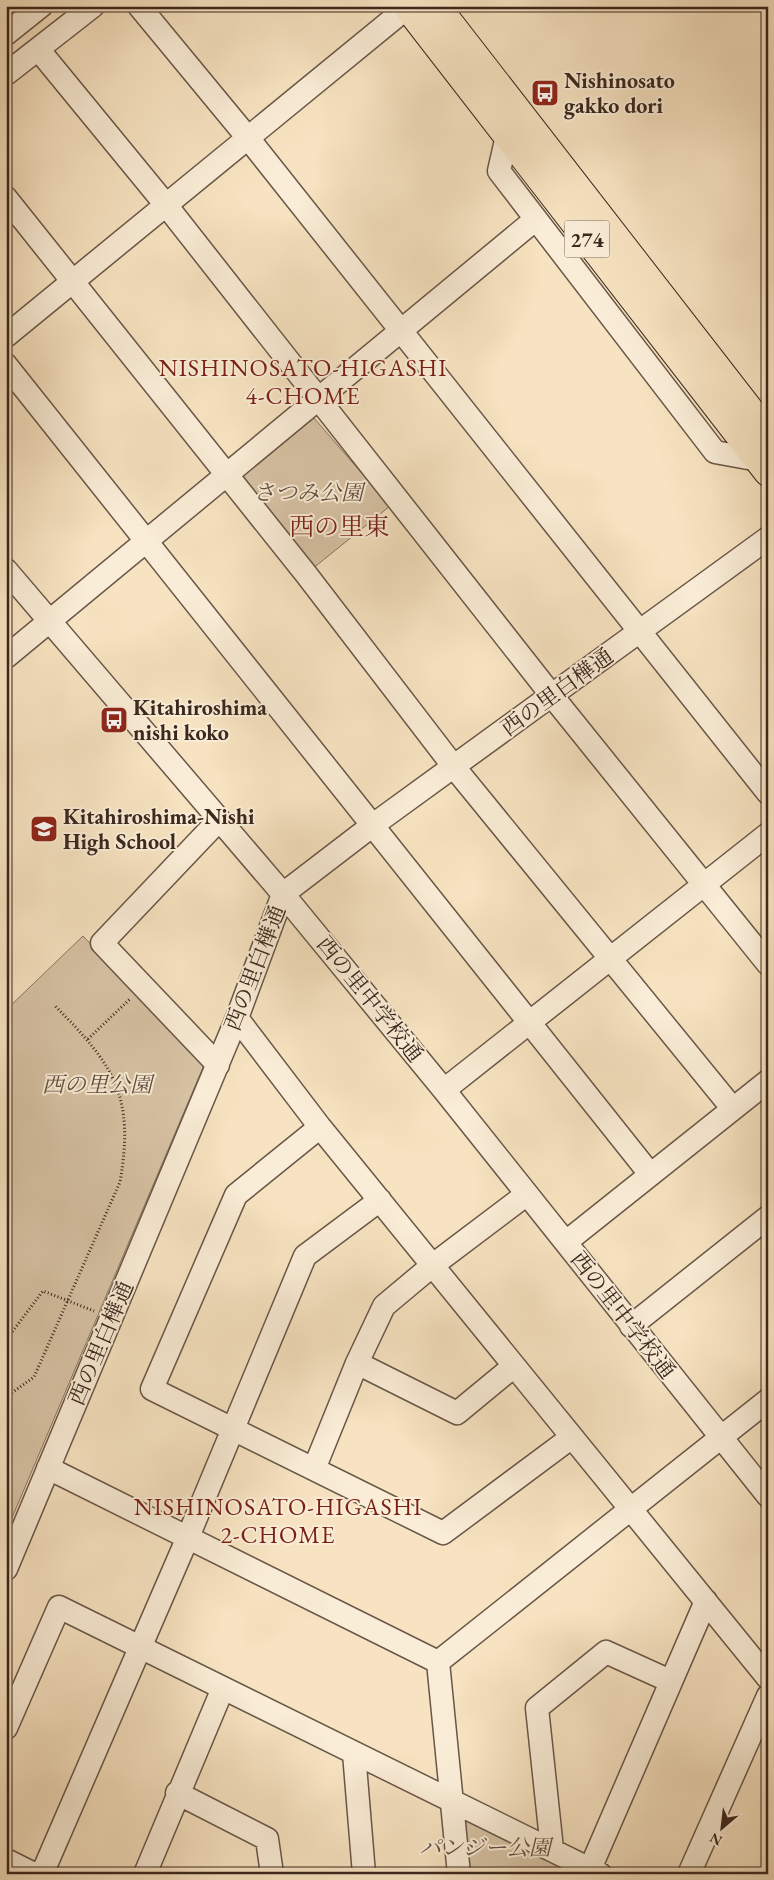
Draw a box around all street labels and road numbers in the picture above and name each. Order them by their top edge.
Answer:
road number: 274 [564,220,610,258]
street label: 西の里白樺通 [495,641,619,743]
street label: 西の里白樺通 [218,901,292,1035]
street label: 西の里中学校通 [310,930,430,1068]
street label: 西の里中学校通 [564,1245,682,1385]
street label: 西の里白樺通 [62,1277,140,1409]

